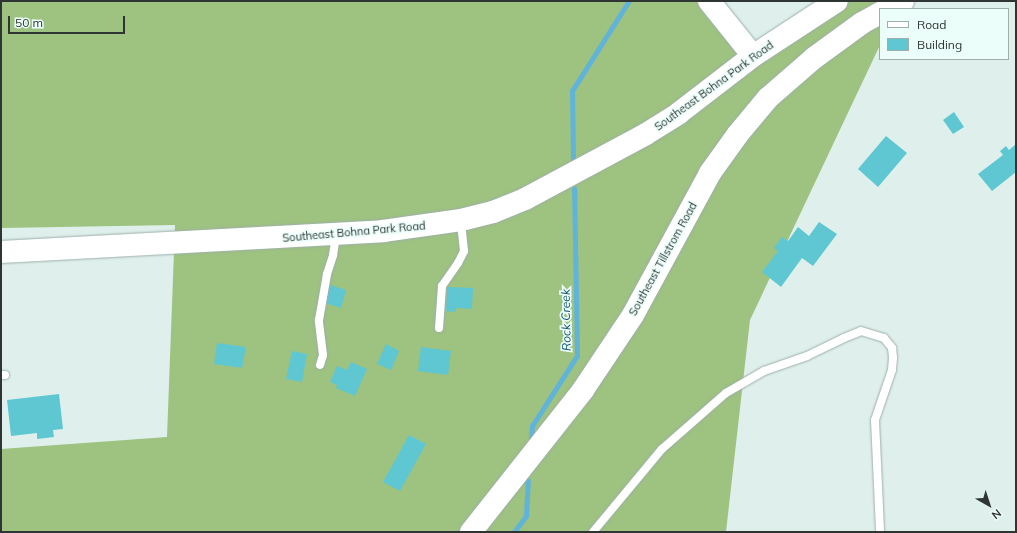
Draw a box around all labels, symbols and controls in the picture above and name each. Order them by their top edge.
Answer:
scale bar [10,8,127,34]
legend [879,8,1009,60]
text: 50 m [15,15,43,30]
text: Road [917,17,946,32]
text: Building [917,37,962,52]
street label: Southeast Bohna Park Road [652,38,776,134]
street label: Southeast Tillstrom Road [626,200,700,318]
street label: Southeast Bohna Park Road [282,219,426,245]
water label: Rock Creek [558,289,574,351]
north arrow [969,485,1009,525]
text: N [989,506,1004,522]

